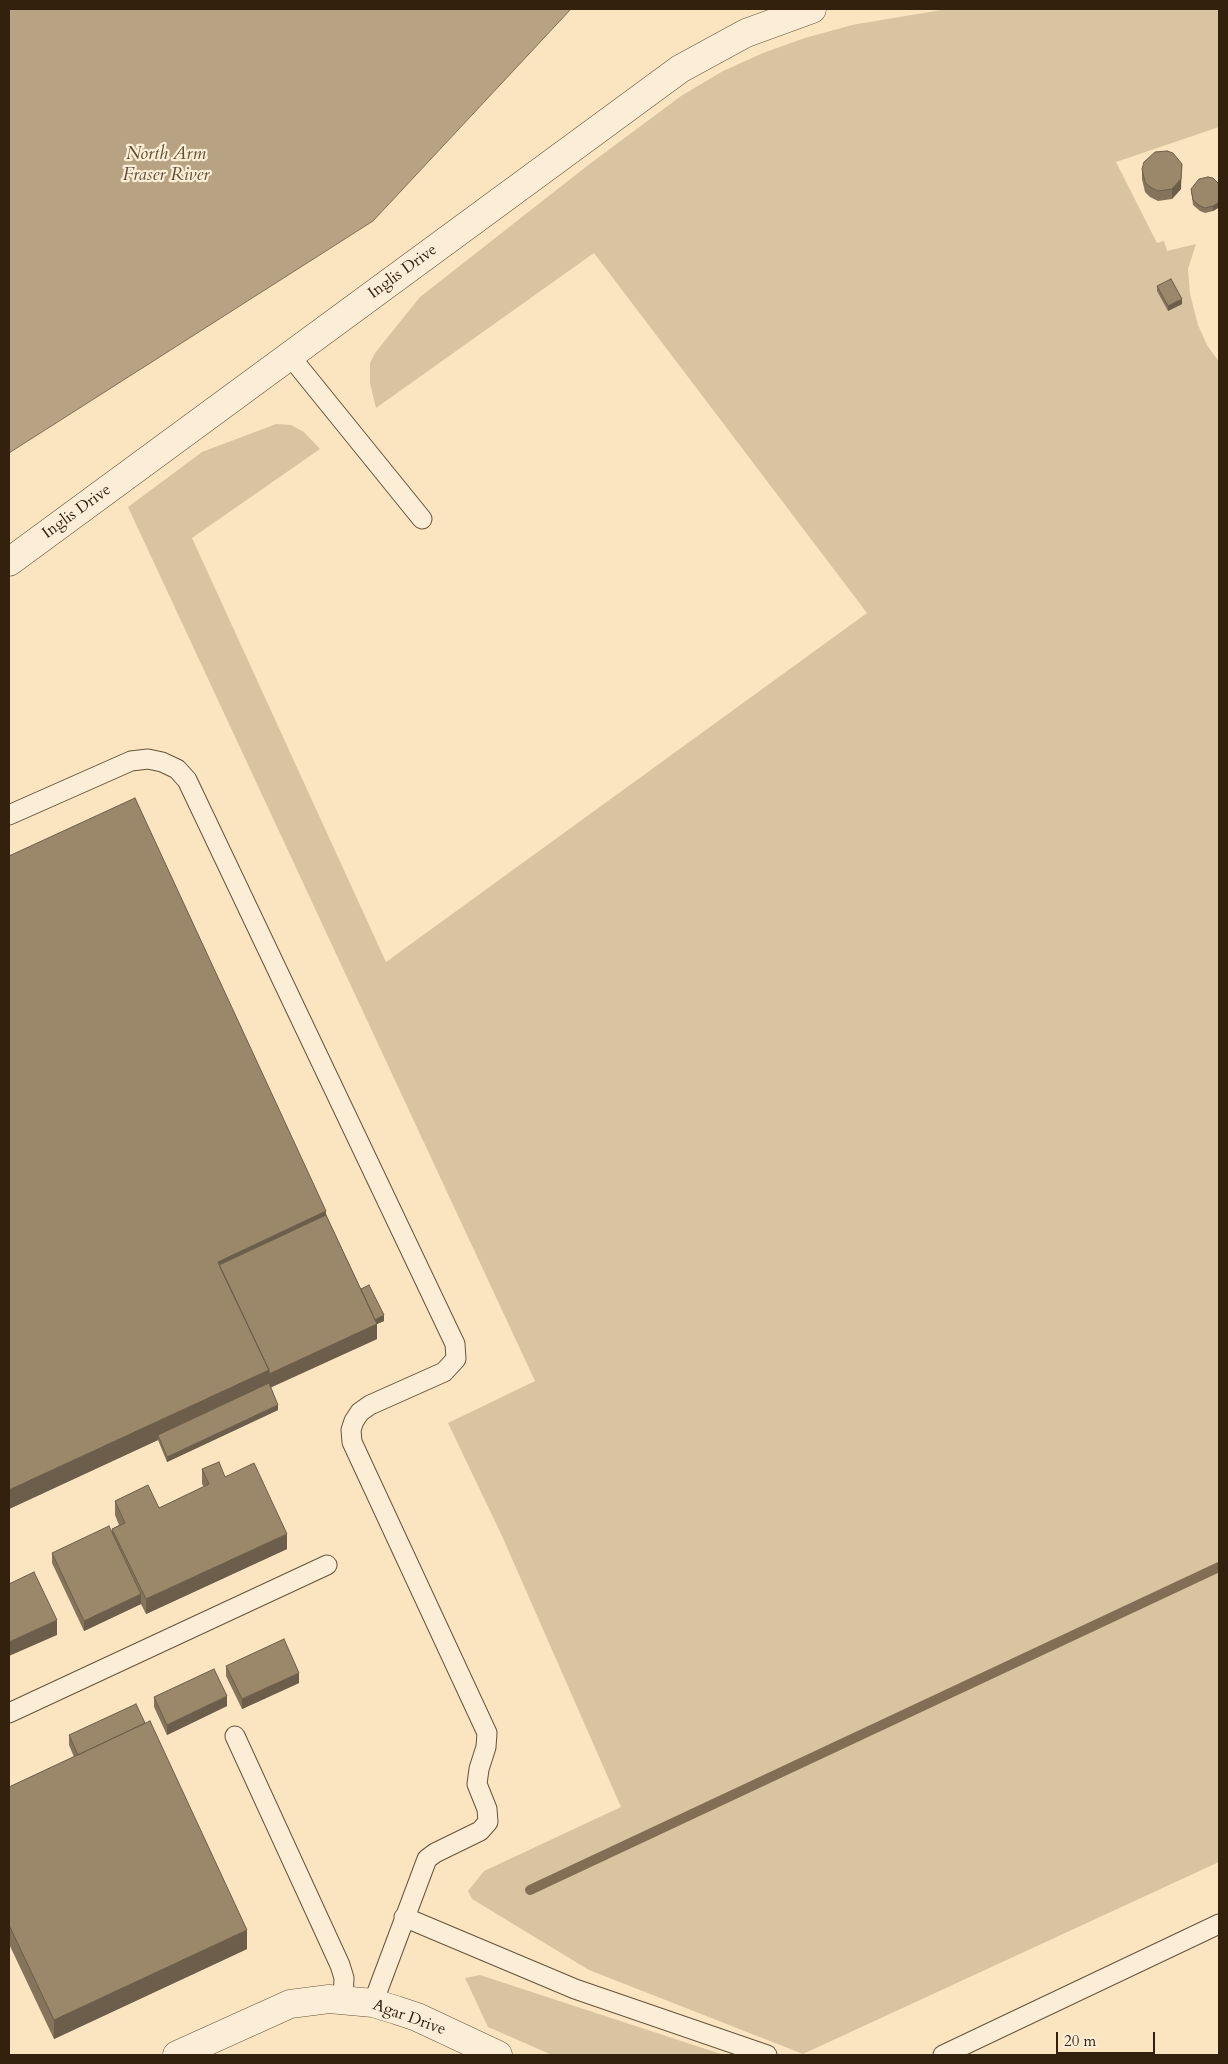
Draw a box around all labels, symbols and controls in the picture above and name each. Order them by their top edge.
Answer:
water label: North Arm Fraser River [123,144,209,186]
street label: Inglis Drive [365,241,441,303]
street label: Inglis Drive [39,481,115,543]
street label: Agar Drive [370,1996,448,2040]
scale bar [1058,2022,1157,2054]
text: 20 m [1064,2031,1096,2051]

